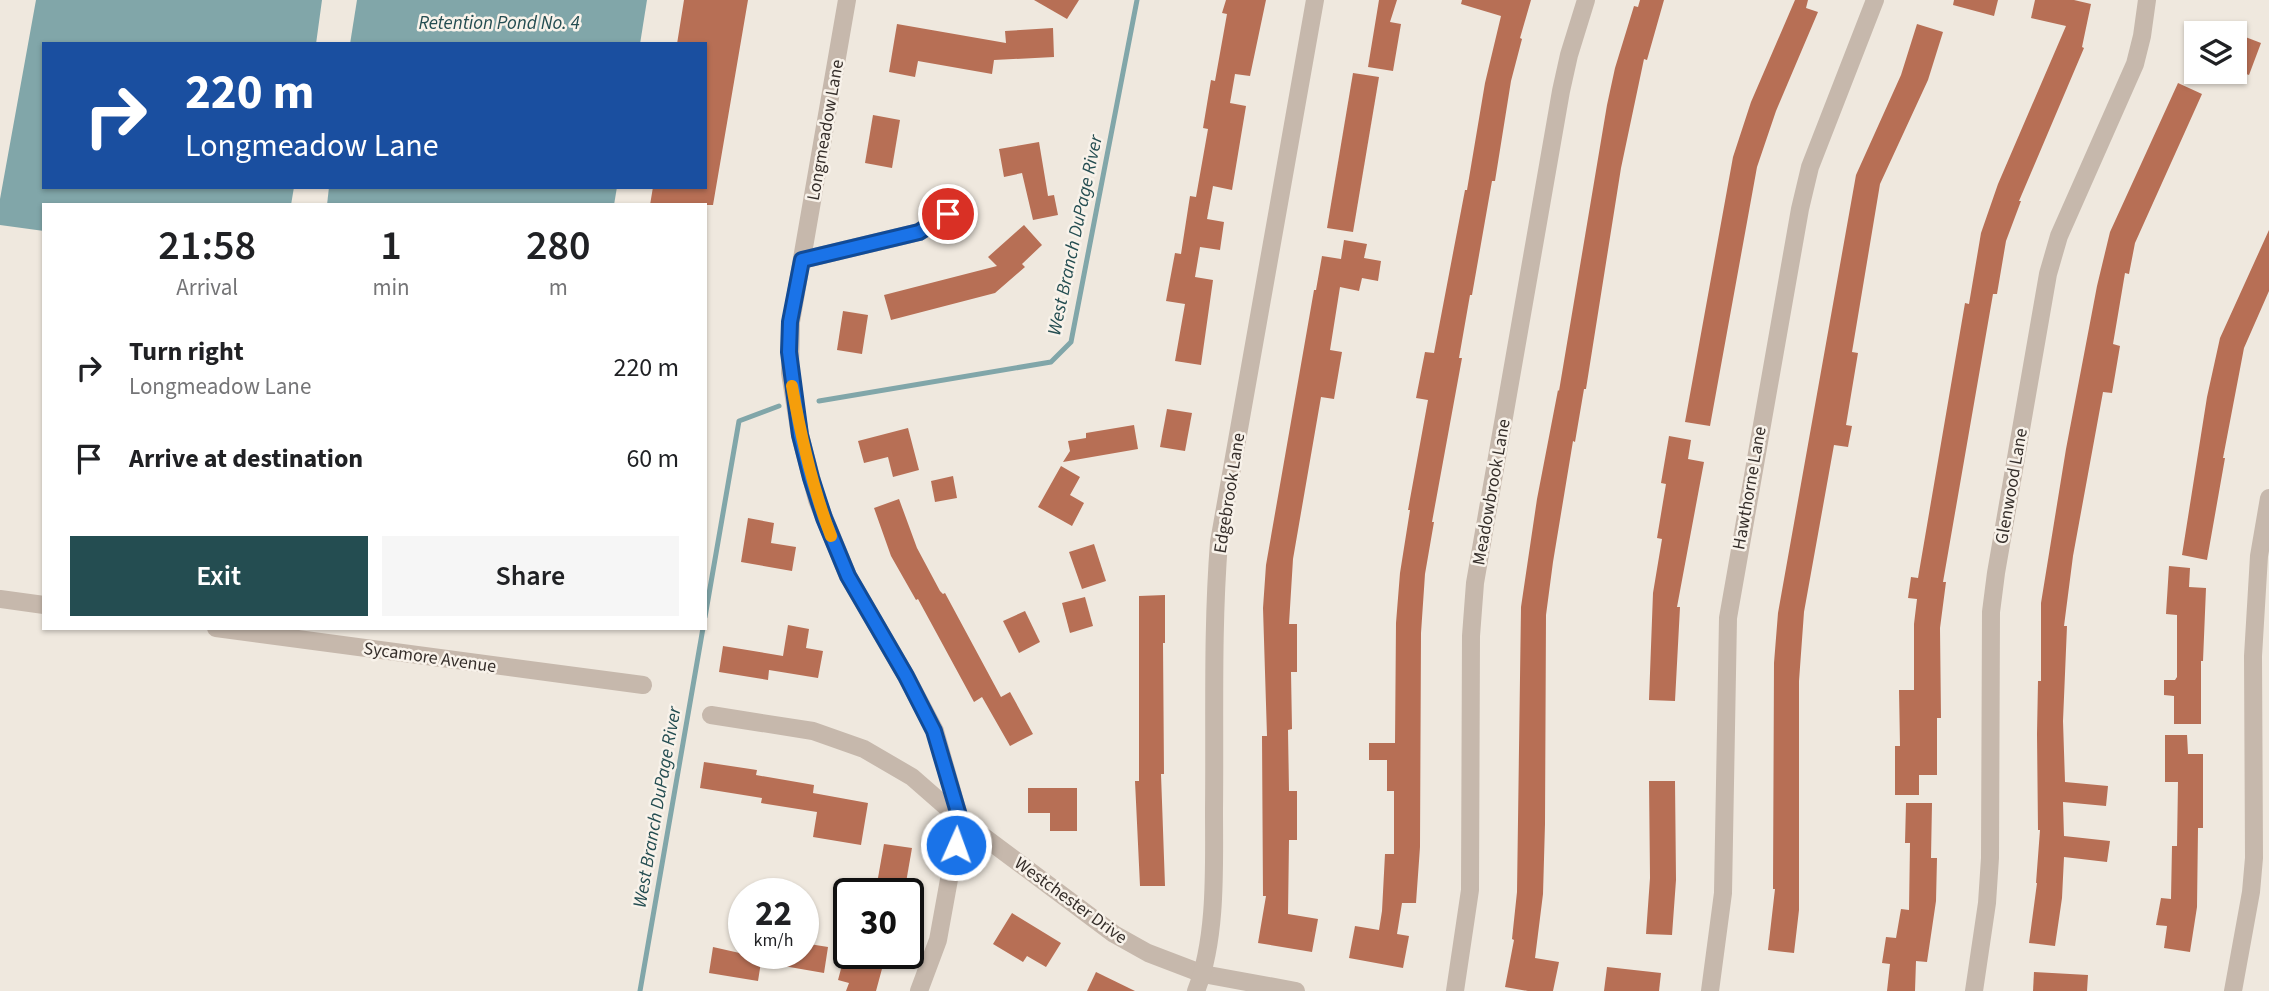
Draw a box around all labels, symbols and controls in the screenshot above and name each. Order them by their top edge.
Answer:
water label: Retention Pond No. 4 [418,10,580,37]
map controls [2184,21,2247,84]
button: layers [2184,21,2247,84]
text: 220 m [185,58,314,128]
street label: Longmeadow Lane [801,58,850,203]
icon: right [70,70,161,161]
text: Longmeadow Lane [185,123,439,169]
water label: West Branch DuPage River [1041,131,1110,338]
pin [918,184,978,244]
icon: arrive [929,195,967,233]
text: 21:58 [158,216,256,276]
text: 1 [380,216,402,276]
text: 280 [526,216,591,276]
text: Arrival [176,271,238,304]
text: min [372,271,410,304]
text: m [549,271,568,304]
text: Turn right [129,333,244,370]
icon: right [70,349,108,387]
text: 220 m [613,349,679,386]
text: Longmeadow Lane [129,370,311,403]
street label: Meadowbrook Lane [1466,417,1517,567]
street label: Hawthorne Lane [1726,425,1773,552]
street label: Glenwood Lane [1989,426,2034,546]
street label: Edgebrook Lane [1208,431,1251,555]
icon: arrive [70,440,108,478]
text: Arrive at destination [129,440,363,477]
text: 60 m [626,440,679,477]
button: Exit [70,536,368,616]
button: Share [382,536,679,616]
street label: Sycamore Avenue [362,636,498,679]
water label: West Branch DuPage River [626,703,689,910]
position arrow [919,808,993,882]
street label: Westchester Drive [1009,851,1132,950]
speed limit sign: 30 [833,878,924,969]
text: 22 [755,889,792,939]
text: km/h [754,928,793,953]

